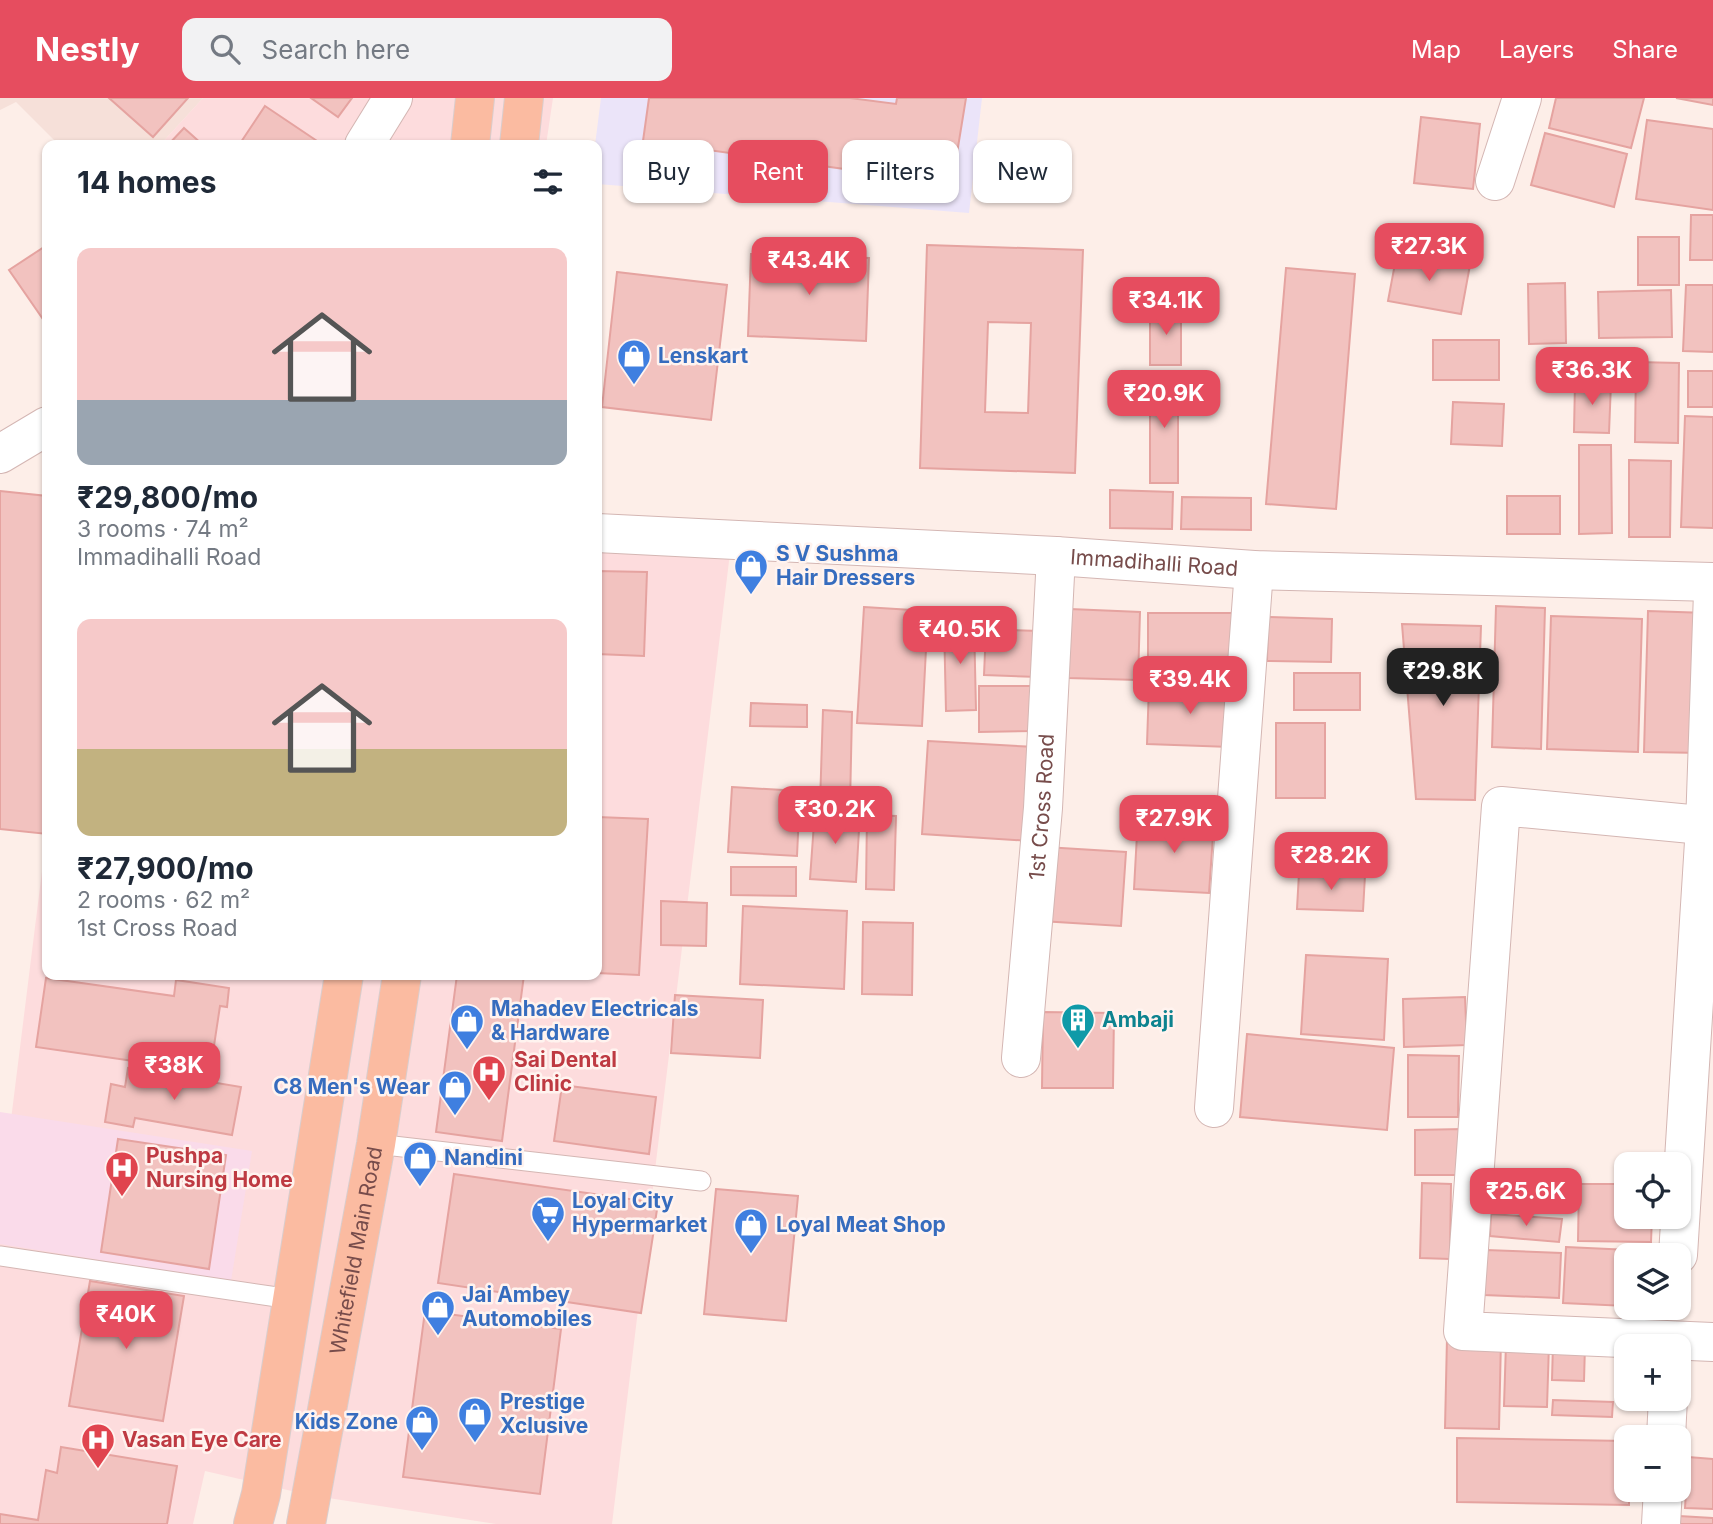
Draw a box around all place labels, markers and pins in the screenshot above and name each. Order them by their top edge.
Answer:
pin: ₹27.3K [1372,223,1486,283]
pin: ₹43.4K [752,238,866,297]
pin: ₹34.1K [1109,278,1223,337]
shop icon: Lenskart [615,337,653,386]
place label: Lenskart [658,343,749,368]
pin: ₹36.3K [1535,348,1649,407]
pin: ₹20.9K [1107,370,1221,430]
place label: S V Sushma Hair Dressers [776,541,915,590]
shop icon: S V Sushma Hair Dressers [732,547,770,596]
pin: ₹40.5K [903,606,1017,666]
pin: ₹29.8K [1386,648,1500,708]
pin: ₹39.4K [1133,656,1247,716]
pin: ₹30.2K [778,786,892,846]
pin: ₹27.9K [1117,796,1231,855]
pin: ₹28.2K [1274,832,1388,892]
place label: Mahadev Electricals & Hardware [491,996,699,1045]
building icon: Ambaji [1059,1001,1097,1050]
shop icon: Mahadev Electricals & Hardware [448,1002,486,1051]
place label: Ambaji [1102,1007,1174,1032]
pin: ₹38K [133,1042,215,1102]
place label: Sai Dental Clinic [514,1047,617,1096]
hospital icon: Sai Dental Clinic [470,1053,508,1102]
shop icon: C8 Men's Wear [436,1068,474,1117]
place label: C8 Men's Wear [273,1074,430,1099]
shop icon: Nandini [401,1139,439,1188]
place label: Pushpa Nursing Home [146,1143,293,1192]
place label: Nandini [444,1145,523,1170]
hospital icon: Pushpa Nursing Home [103,1149,141,1198]
pin: ₹25.6K [1469,1168,1583,1228]
place label: Loyal City Hypermarket [572,1188,707,1237]
supermarket icon: Loyal City Hypermarket [529,1194,567,1243]
shop icon: Loyal Meat Shop [732,1206,770,1255]
place label: Loyal Meat Shop [776,1212,946,1237]
place label: Jai Ambey Automobiles [462,1282,592,1331]
shop icon: Jai Ambey Automobiles [419,1288,457,1337]
pin: ₹40K [85,1292,167,1351]
place label: Prestige Xclusive [500,1389,588,1438]
shop icon: Prestige Xclusive [456,1395,494,1444]
shop icon: Kids Zone [403,1403,441,1452]
place label: Kids Zone [295,1409,398,1434]
hospital icon: Vasan Eye Care [79,1421,117,1470]
place label: Vasan Eye Care [122,1427,281,1452]

